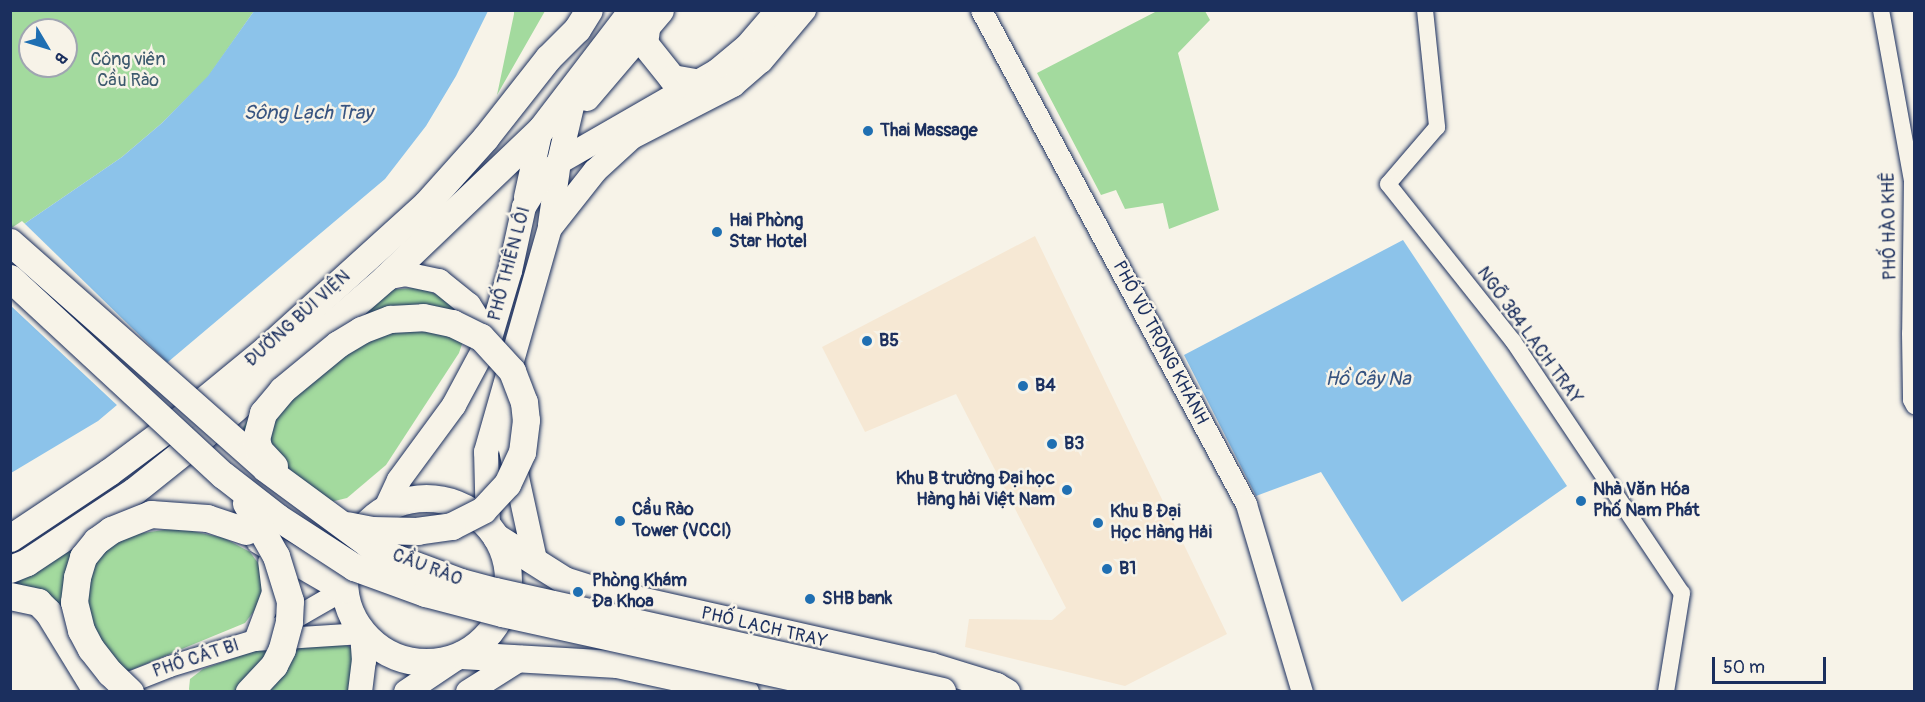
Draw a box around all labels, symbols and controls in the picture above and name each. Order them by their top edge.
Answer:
north arrow [18,18,78,78]
text: B [50,48,71,68]
park label: Công viên Cầu Rào [90,50,166,92]
water label: Sông Lạch Tray [244,100,372,124]
place label: Thai Massage [880,120,978,142]
marker: Thai Massage [861,124,875,138]
street label: PHỐ HÀO KHÊ [1878,172,1902,280]
street label: PHỐ THIÊN LÔI [484,205,536,323]
place label: Hai Phòng Star Hotel [729,211,807,254]
marker: Hai Phòng Star Hotel [710,225,724,239]
street label: PHỐ VŨ TRỌNG KHÁNH [1108,257,1212,429]
street label: NGÕ 384 LẠCH TRAY [1472,263,1586,409]
street label: ĐƯỜNG BÙI VIỆN [241,266,355,372]
place label: B5 [879,330,899,352]
marker: B5 [860,334,874,348]
water label: Hồ Cây Na [1325,366,1411,390]
place label: B4 [1035,375,1056,397]
marker: B4 [1016,379,1030,393]
place label: B3 [1064,433,1084,455]
marker: B3 [1045,437,1059,451]
place label: Khu B trường Đại học Hàng hải Việt Nam [896,469,1055,512]
place label: Nhà Văn Hóa Phố Nam Phát [1593,480,1700,522]
marker: Khu B trường Đại học Hàng hải Việt Nam [1060,483,1074,497]
marker: Nhà Văn Hóa Phố Nam Phát [1574,494,1588,508]
place label: Cầu Rào Tower (VCCI) [632,500,732,542]
place label: Khu B Đại Học Hàng Hải [1110,502,1212,544]
marker: Cầu Rào Tower (VCCI) [613,514,627,528]
marker: Khu B Đại Học Hàng Hải [1091,516,1105,530]
street label: CẦU RÀO [389,545,465,591]
place label: B1 [1119,558,1136,580]
marker: B1 [1100,562,1114,576]
place label: Phòng Khám Đa Khoa [592,571,687,614]
marker: Phòng Khám Đa Khoa [569,583,587,601]
place label: SHB bank [822,588,892,610]
marker: SHB bank [803,592,817,606]
street label: PHỐ LẠCH TRAY [699,603,829,653]
street label: PHỐ CÁT BI [150,635,242,683]
scale bar [1715,645,1829,683]
text: 50 m [1723,656,1765,679]

